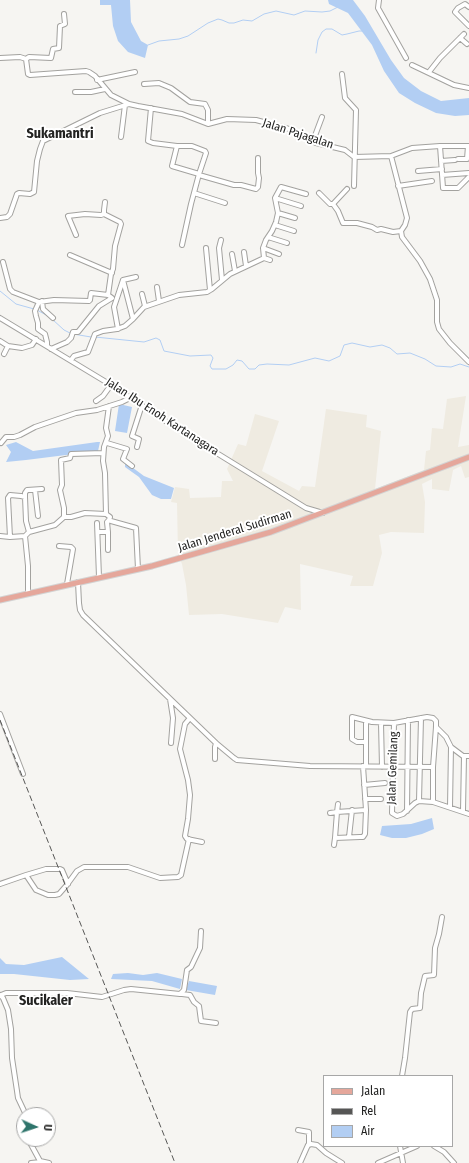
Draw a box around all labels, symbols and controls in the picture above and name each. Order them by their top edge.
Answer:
street label: Jalan Pajagalan [261,116,335,152]
district label: Sukamantri [26,126,94,142]
street label: Jalan Ibu Enoh Kartanagara [103,375,221,459]
street label: Jalan Jenderal Sudirman [177,507,293,555]
street label: Jalan Gemilang [385,731,401,805]
district label: Sucikaler [19,993,73,1009]
legend [323,1075,453,1147]
text: Jalan [361,1084,385,1098]
text: Rel [361,1104,376,1118]
north arrow [16,1107,56,1147]
text: U [41,1124,54,1131]
text: Air [361,1124,375,1138]

